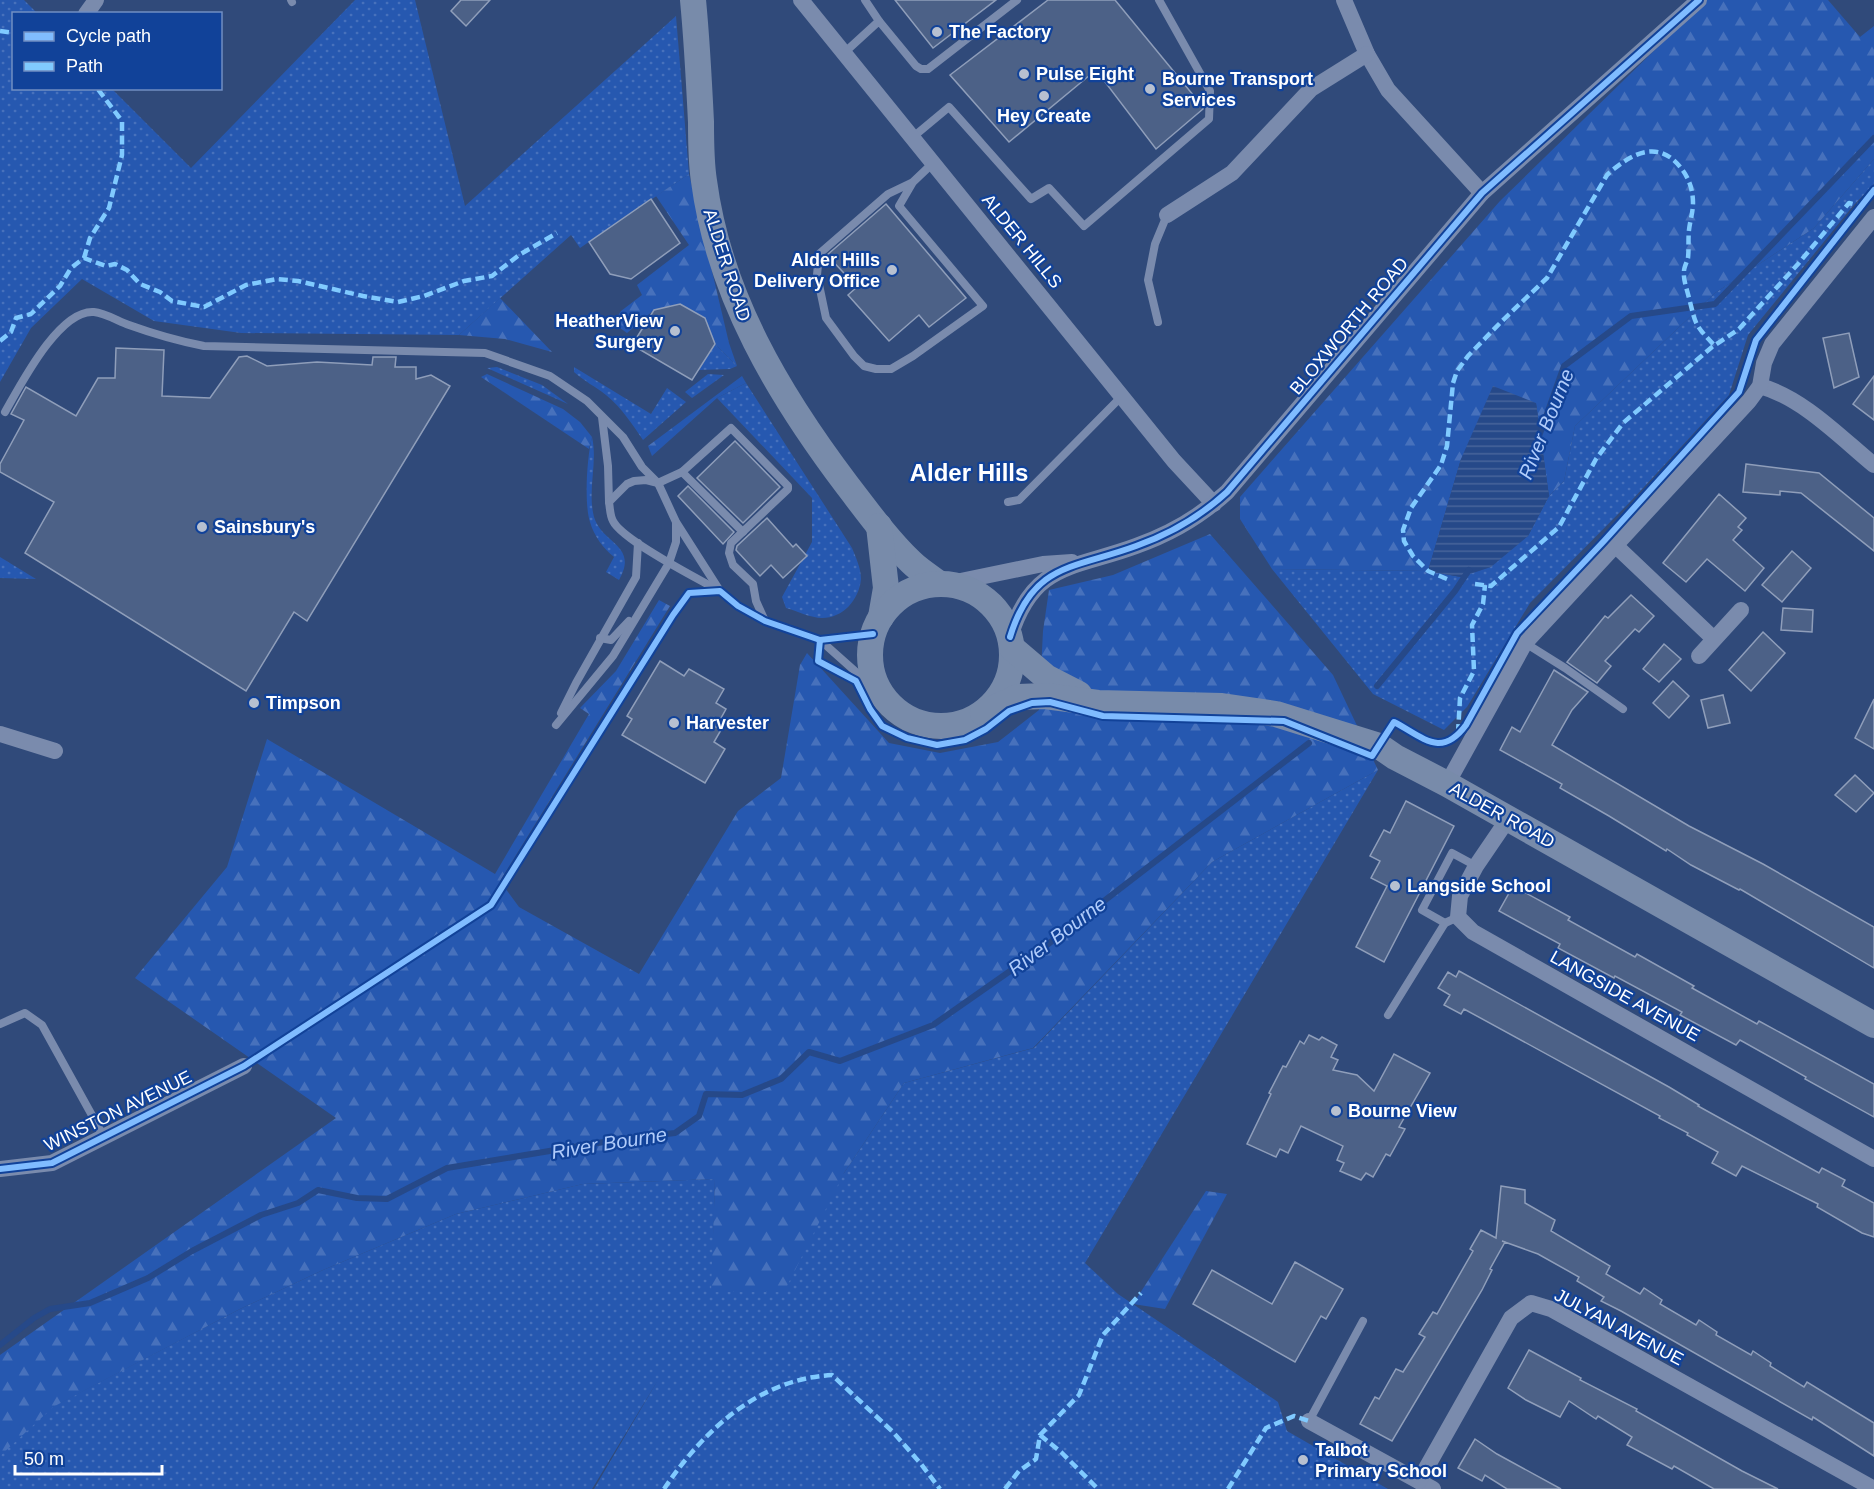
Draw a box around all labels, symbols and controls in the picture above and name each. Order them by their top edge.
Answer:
legend [12,12,222,90]
place label: The Factory [949,22,1051,42]
marker: The Factory [930,25,944,39]
text: Cycle path [66,26,151,46]
text: Path [66,56,103,76]
place label: Pulse Eight [1036,64,1134,84]
marker: Pulse Eight [1017,67,1031,81]
place label: Bourne Transport Services [1162,69,1313,110]
marker: Bourne Transport Services [1143,82,1157,96]
marker: Hey Create [1037,89,1051,103]
place label: Hey Create [997,106,1091,126]
street label: ALDER HILLS [978,190,1066,292]
street label: ALDER ROAD [699,206,755,324]
place label: Alder Hills Delivery Office [754,250,880,291]
street label: BLOXWORTH ROAD [1286,253,1412,399]
marker: Alder Hills Delivery Office [885,263,899,277]
place label: HeatherView Surgery [555,311,664,352]
marker: HeatherView Surgery [668,324,682,338]
water label: River Bourne [1514,366,1578,482]
district label: Alder Hills [910,459,1028,486]
place label: Sainsbury's [214,517,315,537]
marker: Sainsbury's [195,520,209,534]
place label: Timpson [266,693,341,713]
marker: Timpson [247,696,261,710]
place label: Harvester [686,713,769,733]
marker: Harvester [667,716,681,730]
street label: ALDER ROAD [1446,778,1558,852]
place label: Langside School [1407,876,1551,896]
marker: Langside School [1388,879,1402,893]
water label: River Bourne [1004,892,1110,980]
street label: LANGSIDE AVENUE [1547,947,1703,1045]
street label: WINSTON AVENUE [41,1067,195,1155]
place label: Bourne View [1348,1101,1458,1121]
marker: Bourne View [1329,1104,1343,1118]
water label: River Bourne [550,1123,668,1163]
street label: JULYAN AVENUE [1551,1285,1687,1369]
scale bar [15,1438,162,1476]
place label: Talbot Primary School [1315,1440,1447,1481]
text: 50 m [24,1449,64,1469]
marker: Talbot Primary School [1296,1453,1310,1467]

